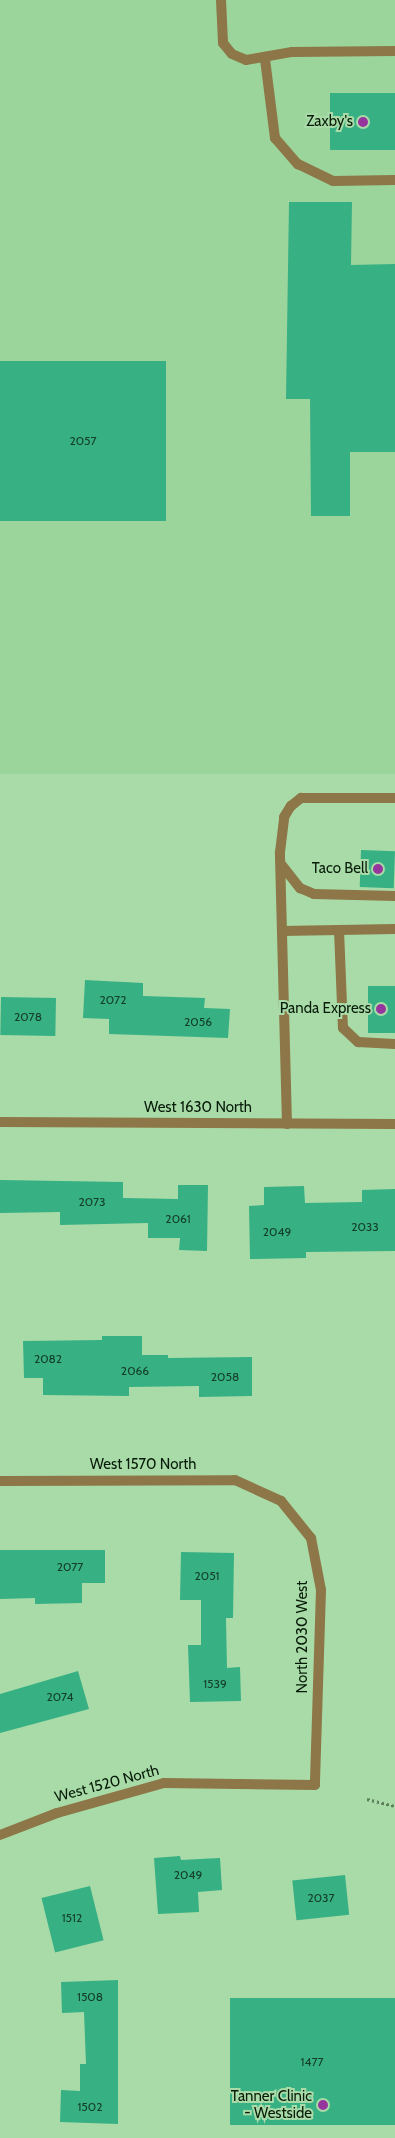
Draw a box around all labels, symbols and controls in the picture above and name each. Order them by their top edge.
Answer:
place label: Zaxby's [306,113,353,131]
marker: Zaxby's [357,116,369,128]
house number: 2057 [69,434,97,448]
place label: Taco Bell [312,860,368,878]
marker: Taco Bell [372,863,384,875]
house number: 2072 [100,993,126,1007]
place label: Panda Express [280,1000,371,1018]
marker: Panda Express [375,1003,387,1015]
house number: 2078 [14,1010,42,1024]
house number: 2056 [184,1015,212,1029]
street label: West 1630 North [144,1099,252,1117]
house number: 2073 [78,1195,106,1209]
house number: 2061 [165,1212,191,1226]
house number: 2033 [351,1220,379,1234]
house number: 2049 [263,1225,291,1239]
house number: 2082 [34,1352,62,1366]
house number: 2066 [121,1364,149,1378]
house number: 2058 [211,1370,239,1384]
street label: West 1570 North [90,1456,196,1474]
house number: 2077 [57,1560,83,1574]
house number: 2051 [194,1569,220,1583]
street label: North 2030 West [294,1581,312,1693]
house number: 1539 [203,1677,227,1691]
house number: 2074 [46,1690,74,1704]
street label: West 1520 North [53,1761,161,1807]
house number: 2049 [174,1868,202,1882]
house number: 2037 [307,1891,335,1905]
house number: 1512 [62,1911,82,1925]
house number: 1508 [77,1990,103,2004]
house number: 1477 [301,2055,323,2069]
place label: Tanner Clinic - Westside [231,2087,312,2122]
marker: Tanner Clinic - Westside [316,2098,330,2112]
house number: 1502 [77,2100,103,2114]

